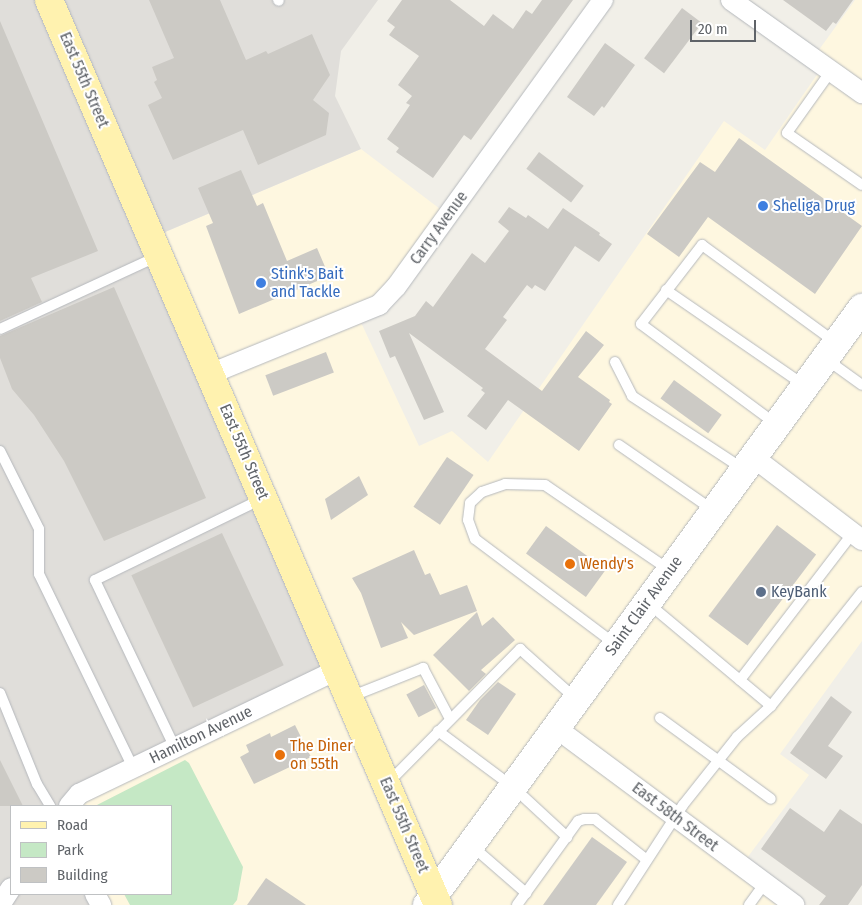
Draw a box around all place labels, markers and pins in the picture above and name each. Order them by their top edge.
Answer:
place label: Sheliga Drug [773,196,855,216]
marker: Sheliga Drug [757,200,769,212]
place label: Stink's Bait and Tackle [271,264,344,302]
marker: Stink's Bait and Tackle [255,277,267,289]
place label: Wendy's [580,554,634,574]
marker: Wendy's [564,558,576,570]
place label: KeyBank [771,582,827,602]
marker: KeyBank [755,586,767,598]
place label: The Diner on 55th [290,736,353,774]
marker: The Diner on 55th [274,749,286,761]

